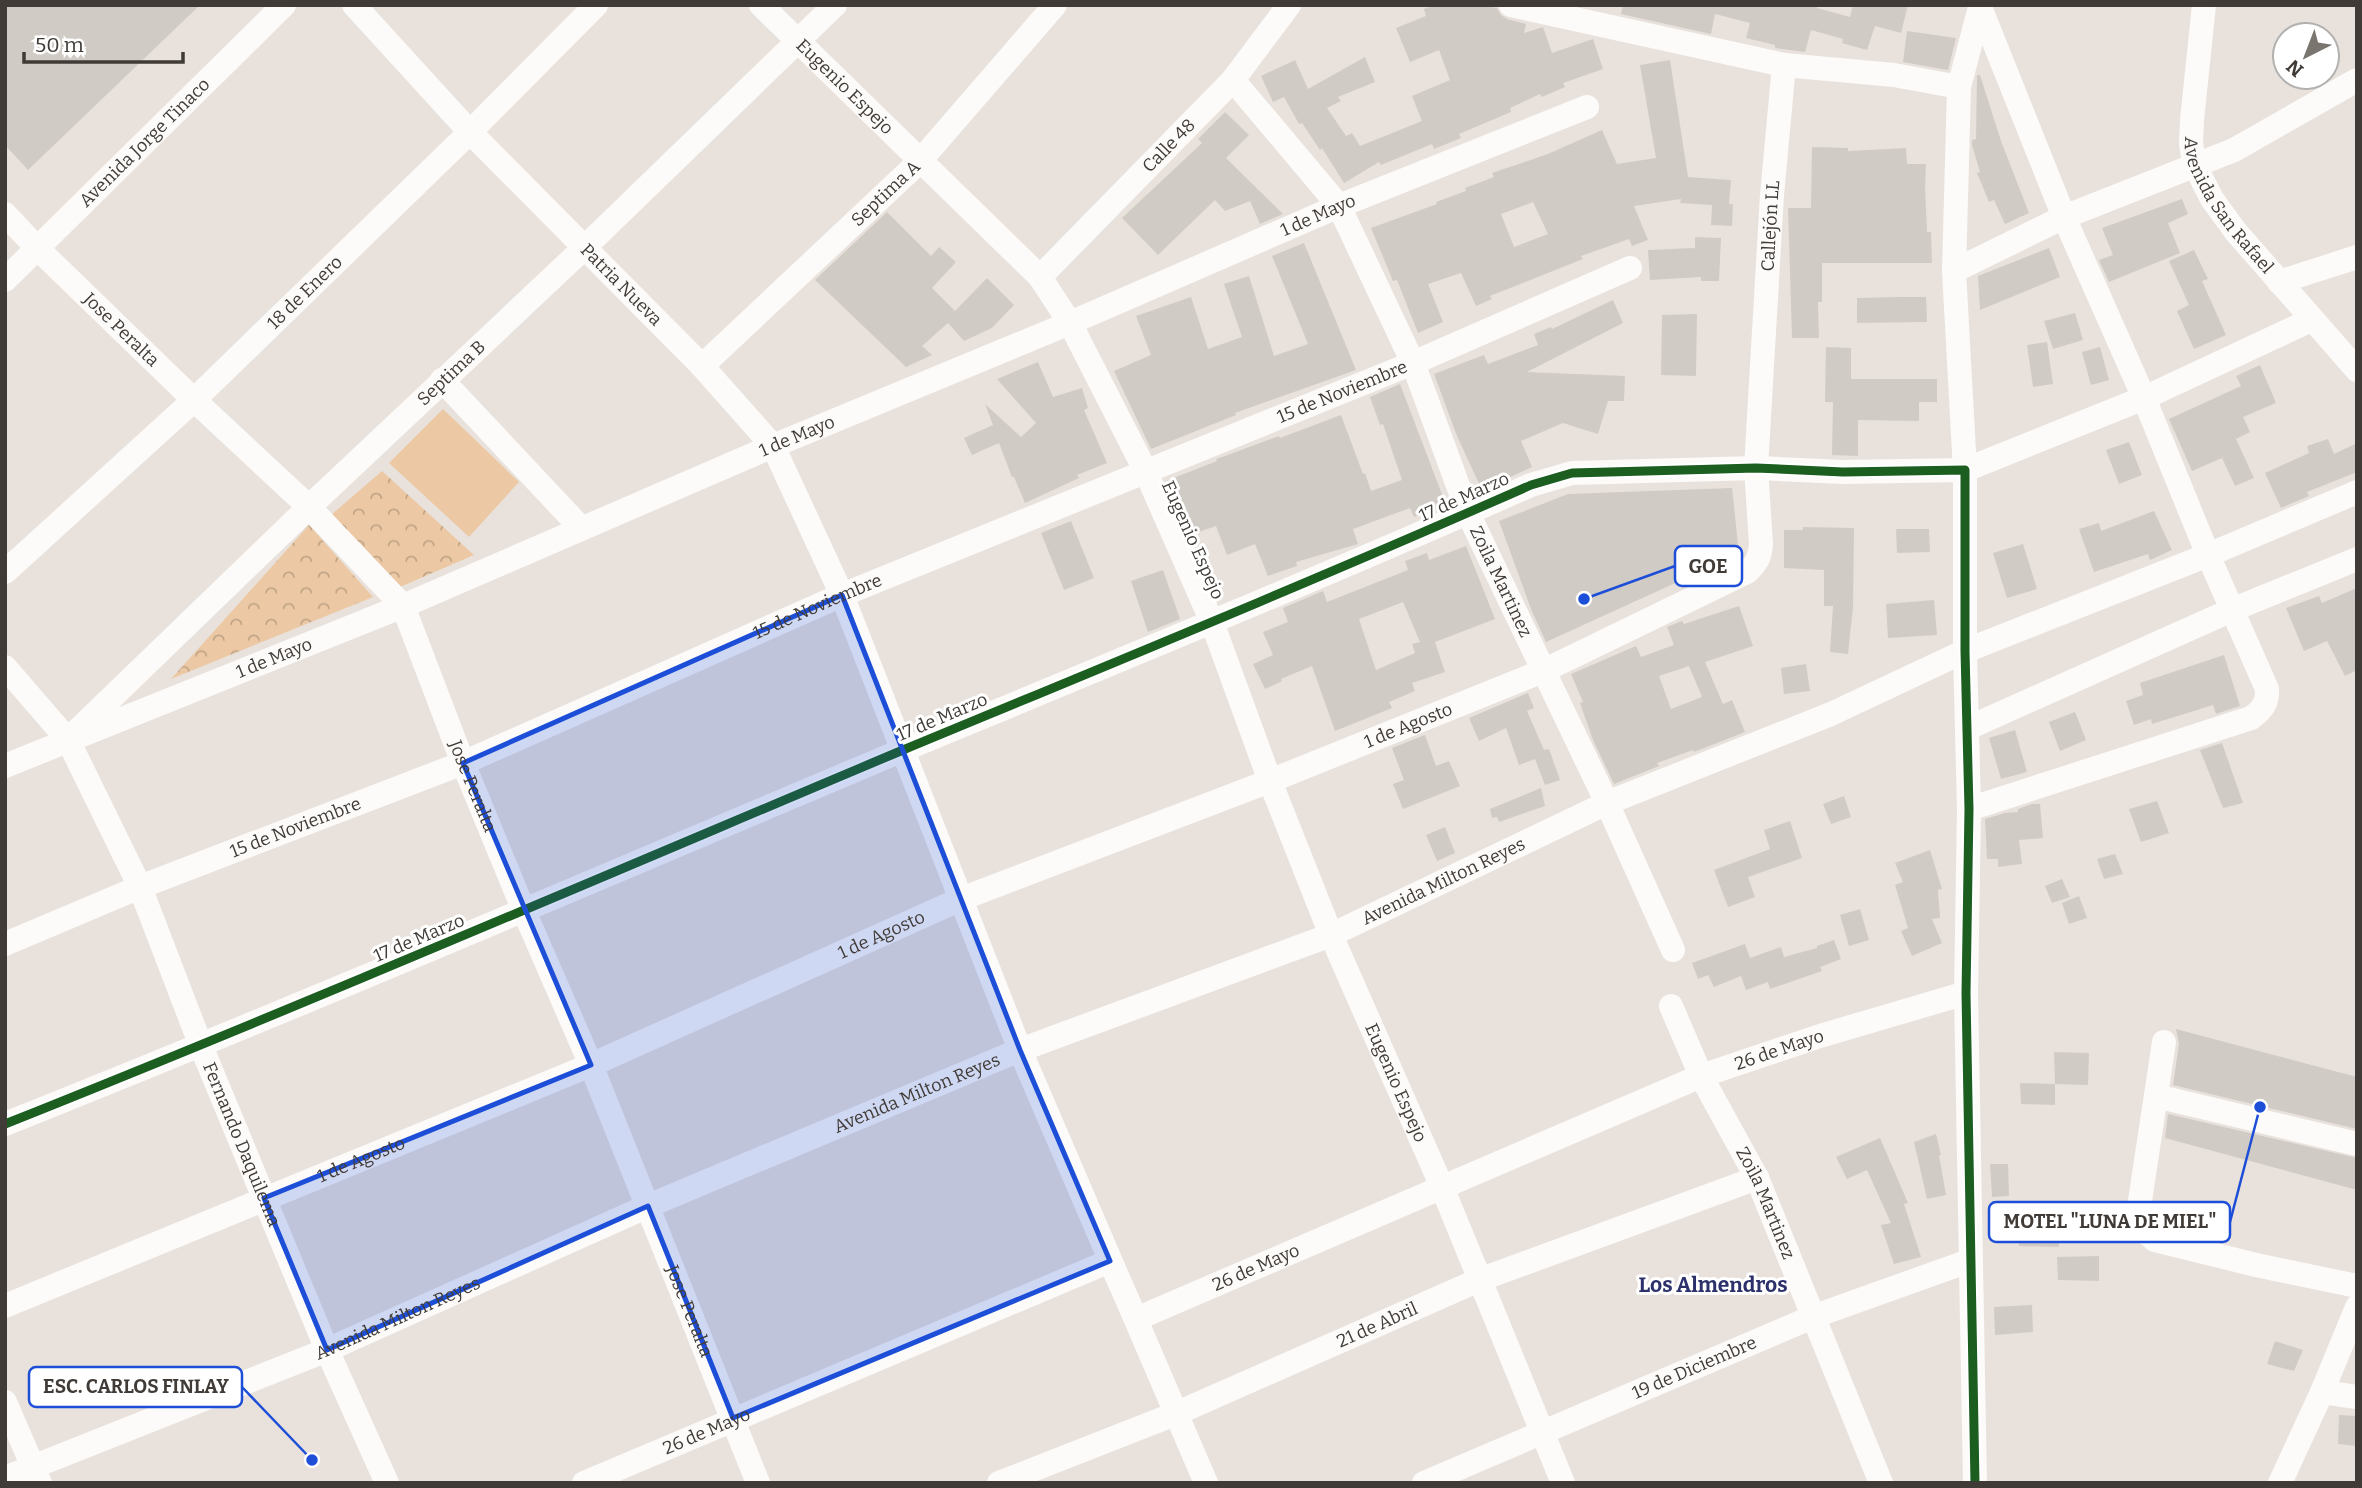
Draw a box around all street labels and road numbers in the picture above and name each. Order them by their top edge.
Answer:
street label: Eugenio Espejo [791,34,898,139]
street label: Avenida Jorge Tinaco [75,73,214,212]
street label: Calle 48 [1138,114,1200,177]
street label: Avenida San Rafael [2180,136,2278,278]
street label: Septima A [847,156,925,231]
street label: Callejón LL [1757,179,1784,272]
street label: 1 de Mayo [1277,190,1359,241]
street label: Patria Nueva [576,239,667,330]
street label: 18 de Enero [263,251,347,334]
street label: Jose Peralta [78,287,164,371]
street label: Septima B [413,336,490,410]
street label: 15 de Noviembre [1274,356,1410,428]
street label: 1 de Mayo [756,411,838,462]
street label: 17 de Marzo [1415,467,1513,527]
street label: Eugenio Espejo [1157,477,1229,603]
street label: Zoila Martinez [1465,522,1537,641]
street label: 15 de Noviembre [750,569,885,644]
street label: 1 de Mayo [233,633,315,683]
street label: 17 de Marzo [893,688,991,746]
street label: 1 de Agosto [1361,698,1455,753]
street label: Jose Peralta [444,736,501,835]
street label: 15 de Noviembre [227,792,364,862]
street label: Avenida Milton Reyes [1358,833,1529,930]
street label: 1 de Agosto [835,906,928,964]
street label: 17 de Marzo [370,909,468,967]
street label: Eugenio Espejo [1360,1020,1432,1146]
street label: 26 de Mayo [1732,1025,1827,1075]
street label: Avenida Milton Reyes [830,1049,1004,1138]
street label: Fernando Daquilema [198,1059,286,1230]
street label: 1 de Agosto [314,1132,408,1187]
street label: Zoila Martinez [1731,1143,1800,1262]
street label: 26 de Mayo [1209,1239,1303,1296]
street label: Jose Peralta [661,1261,718,1360]
street label: Avenida Milton Reyes [312,1272,484,1365]
street label: 21 de Abril [1333,1297,1421,1352]
street label: 19 de Diciembre [1629,1331,1760,1404]
street label: 26 de Mayo [660,1403,754,1459]

